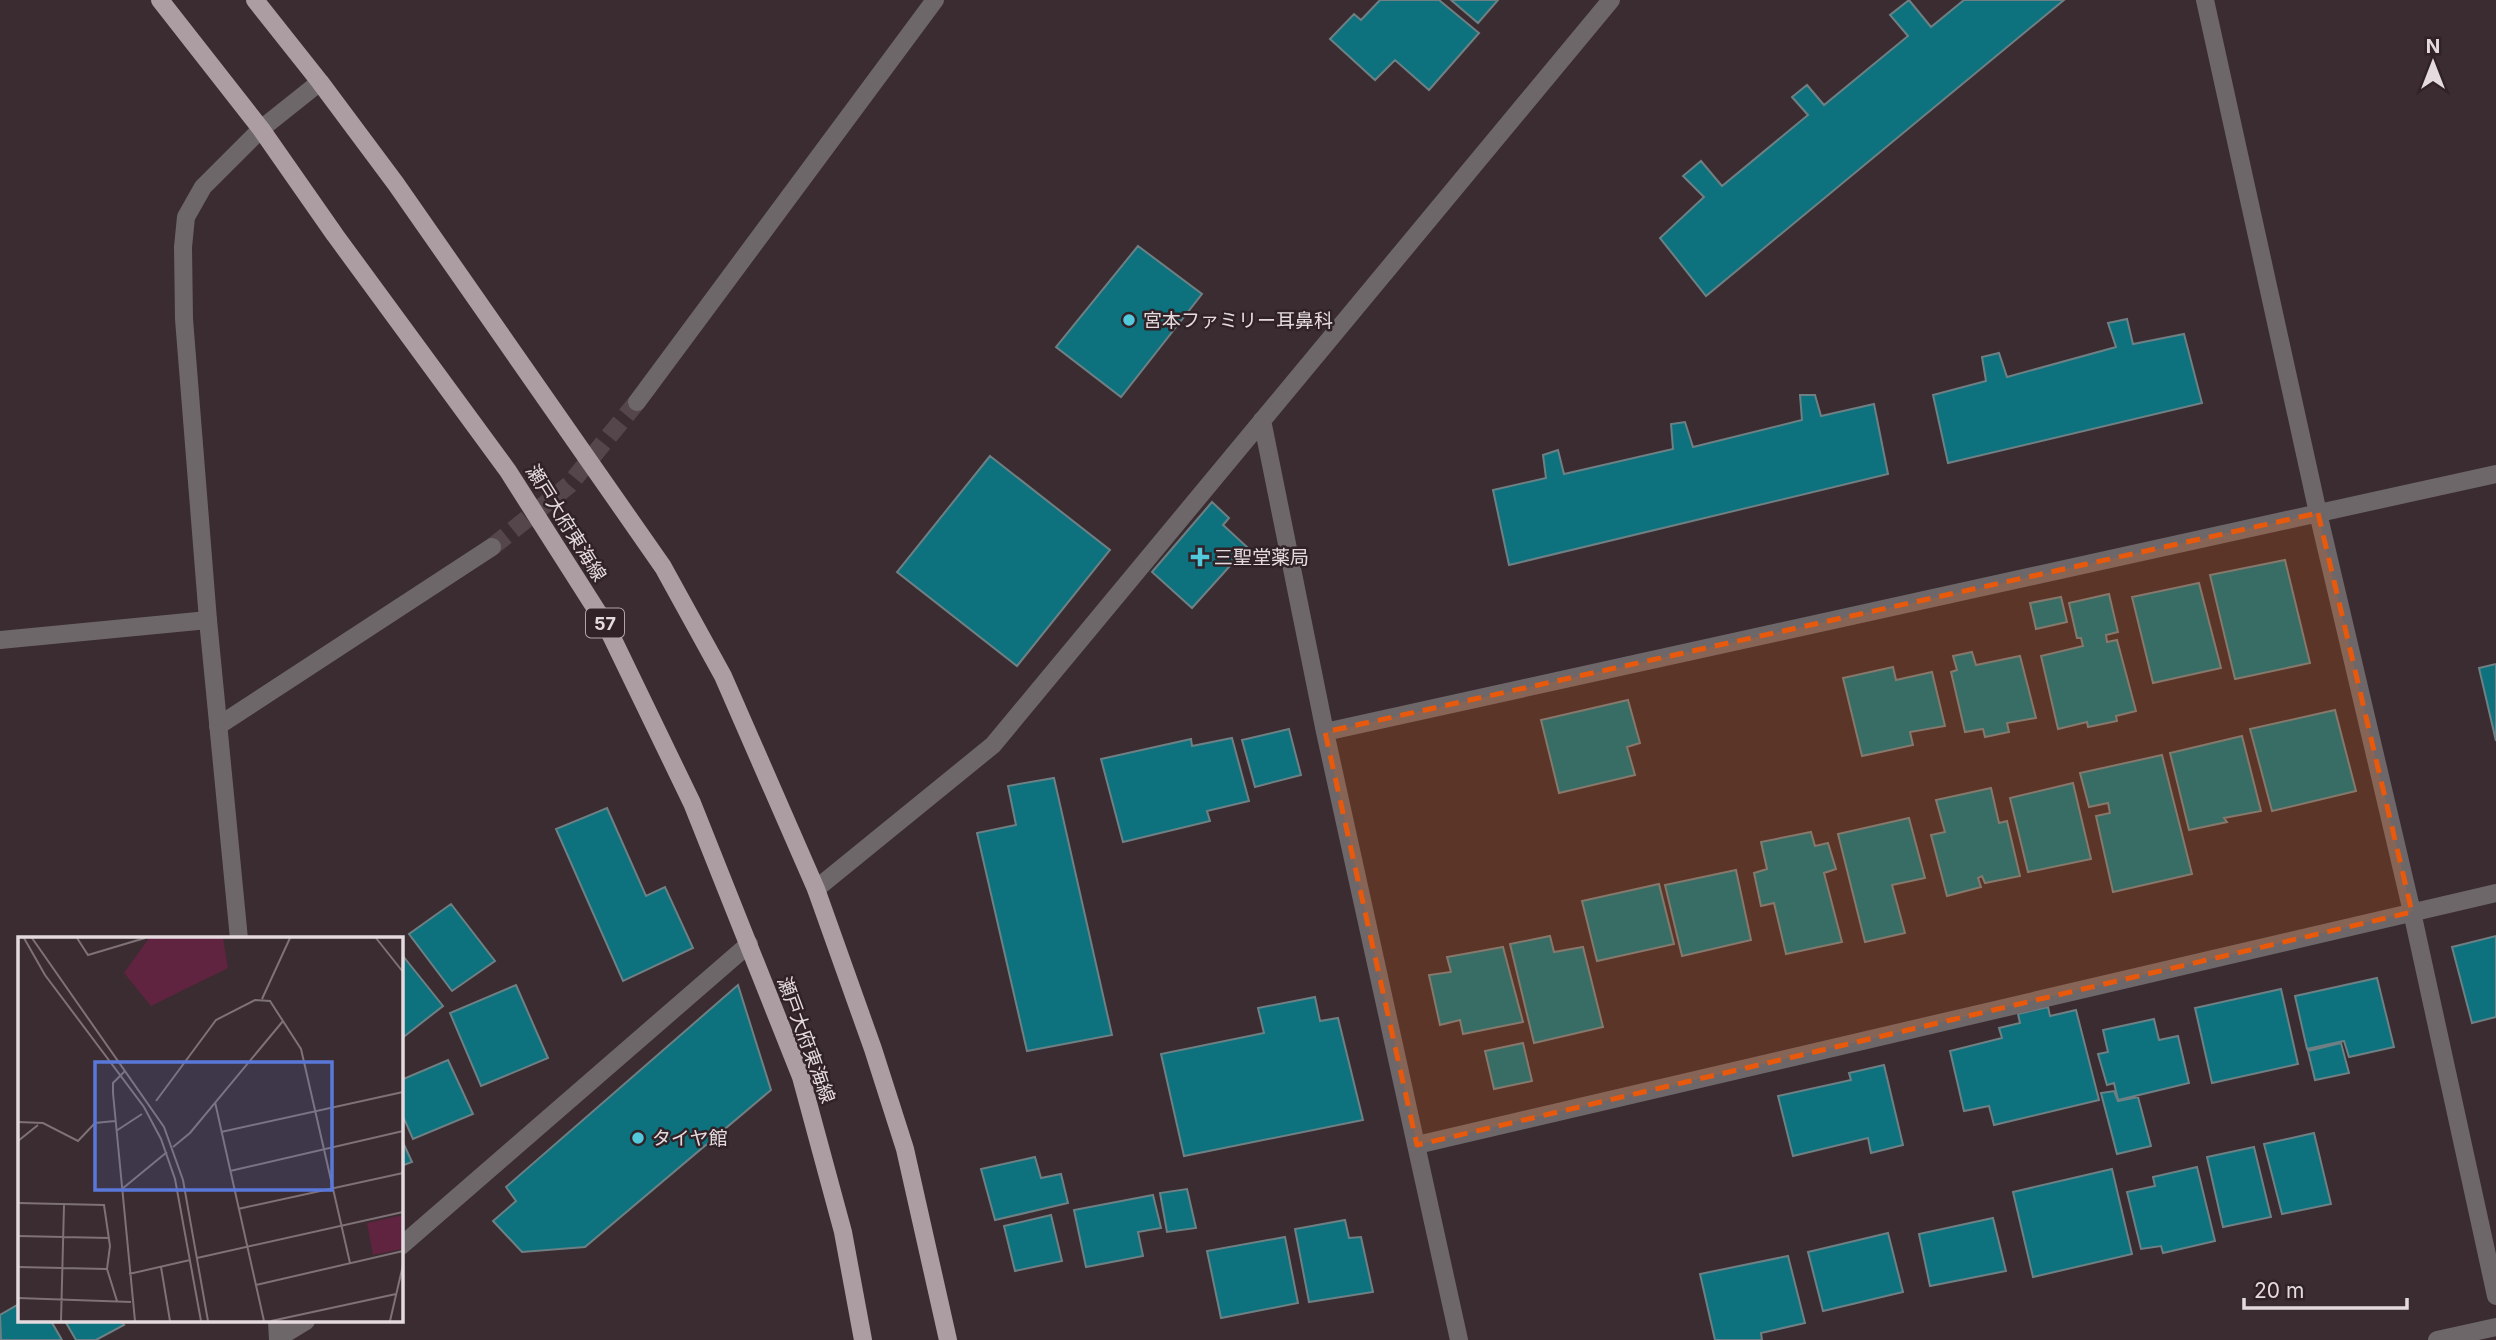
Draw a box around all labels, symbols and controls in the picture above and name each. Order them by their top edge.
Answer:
north arrow [2398,28,2468,98]
text: N [2426,35,2440,58]
place label: 宮本ファミリー耳鼻科 [1143,309,1333,332]
marker: 宮本ファミリー耳鼻科 [1121,312,1137,328]
street label: 瀬戸大府東海線 [521,461,611,585]
place label: 三聖堂薬局 [1214,546,1309,569]
marker: 三聖堂薬局 [1192,549,1208,565]
road number: 57 [586,608,624,638]
inset map [18,937,402,1322]
street label: 瀬戸大府東海線 [772,974,840,1106]
place label: タイヤ館 [652,1127,727,1150]
marker: タイヤ館 [630,1130,646,1146]
scale bar [2244,1266,2407,1310]
text: 20 m [2254,1278,2304,1303]

